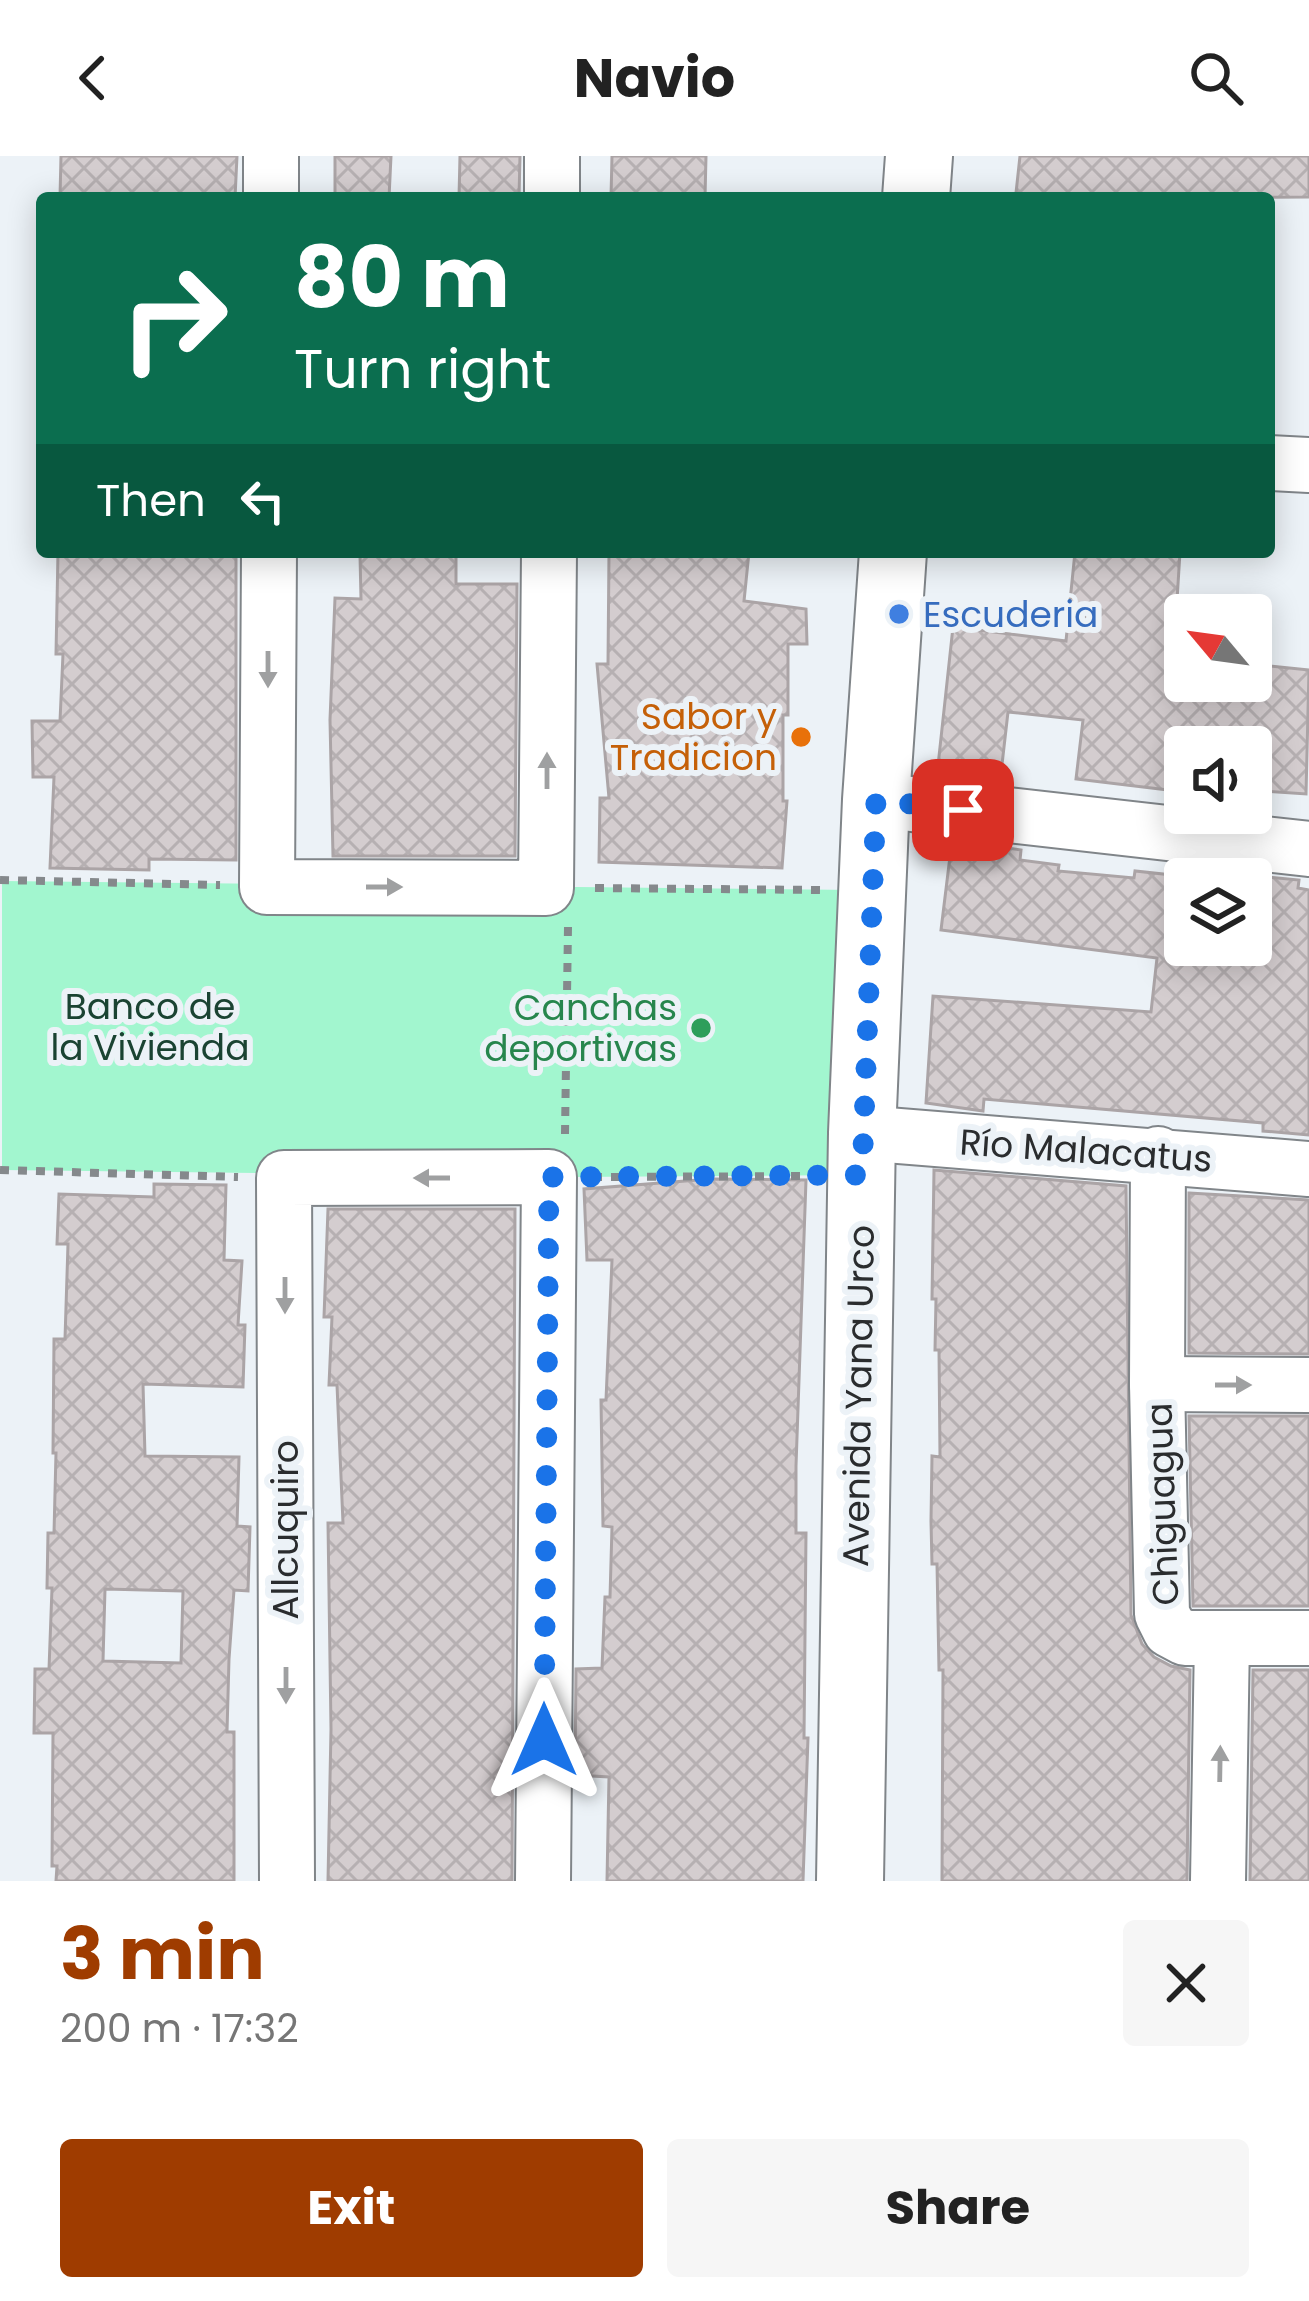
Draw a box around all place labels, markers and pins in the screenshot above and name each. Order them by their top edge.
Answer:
place label: Escuderia [923,589,1098,640]
marker: Escuderia [886,601,912,627]
place label: Sabor y Tradicion [610,691,777,783]
marker: Sabor y Tradicion [788,724,814,750]
pin [912,759,1014,861]
place label: Canchas deportivas [484,982,677,1074]
marker: Canchas deportivas [688,1015,714,1041]

